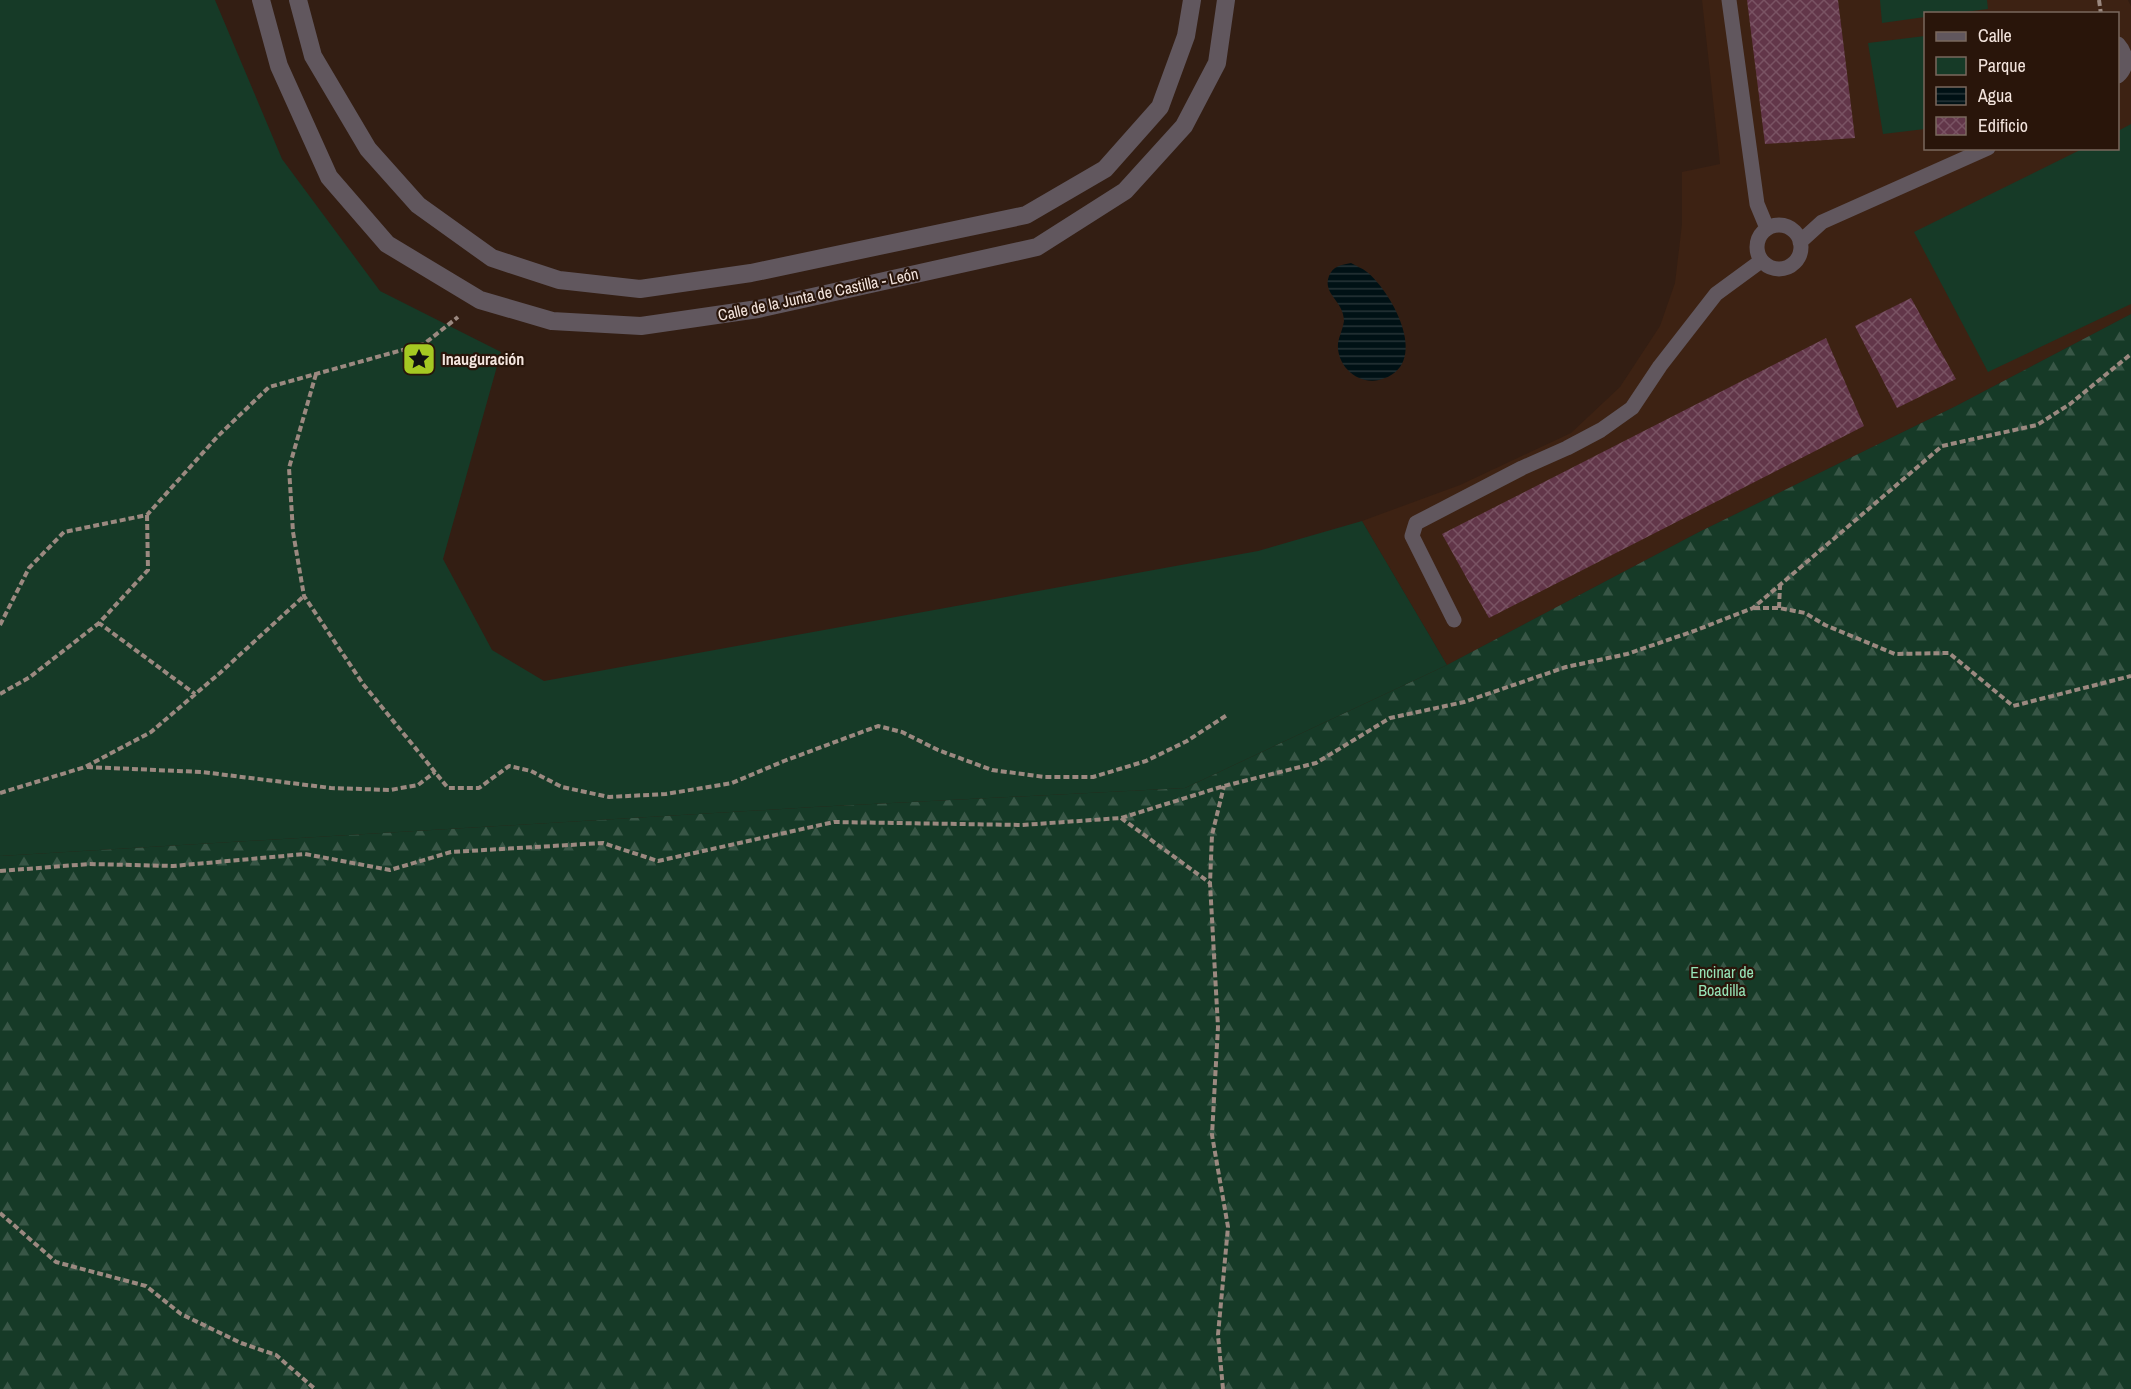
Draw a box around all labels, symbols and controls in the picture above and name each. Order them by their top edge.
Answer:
legend [1924,12,2119,150]
text: Calle [1978,23,2012,48]
text: Parque [1978,53,2026,78]
text: Agua [1977,83,2012,108]
text: Edificio [1978,113,2028,138]
street label: Calle de la Junta de Castilla - León [716,262,920,326]
place icon: Inauguración [401,341,437,377]
place label: Inauguración [442,348,524,370]
park label: Encinar de Boadilla [1690,961,1754,1001]

